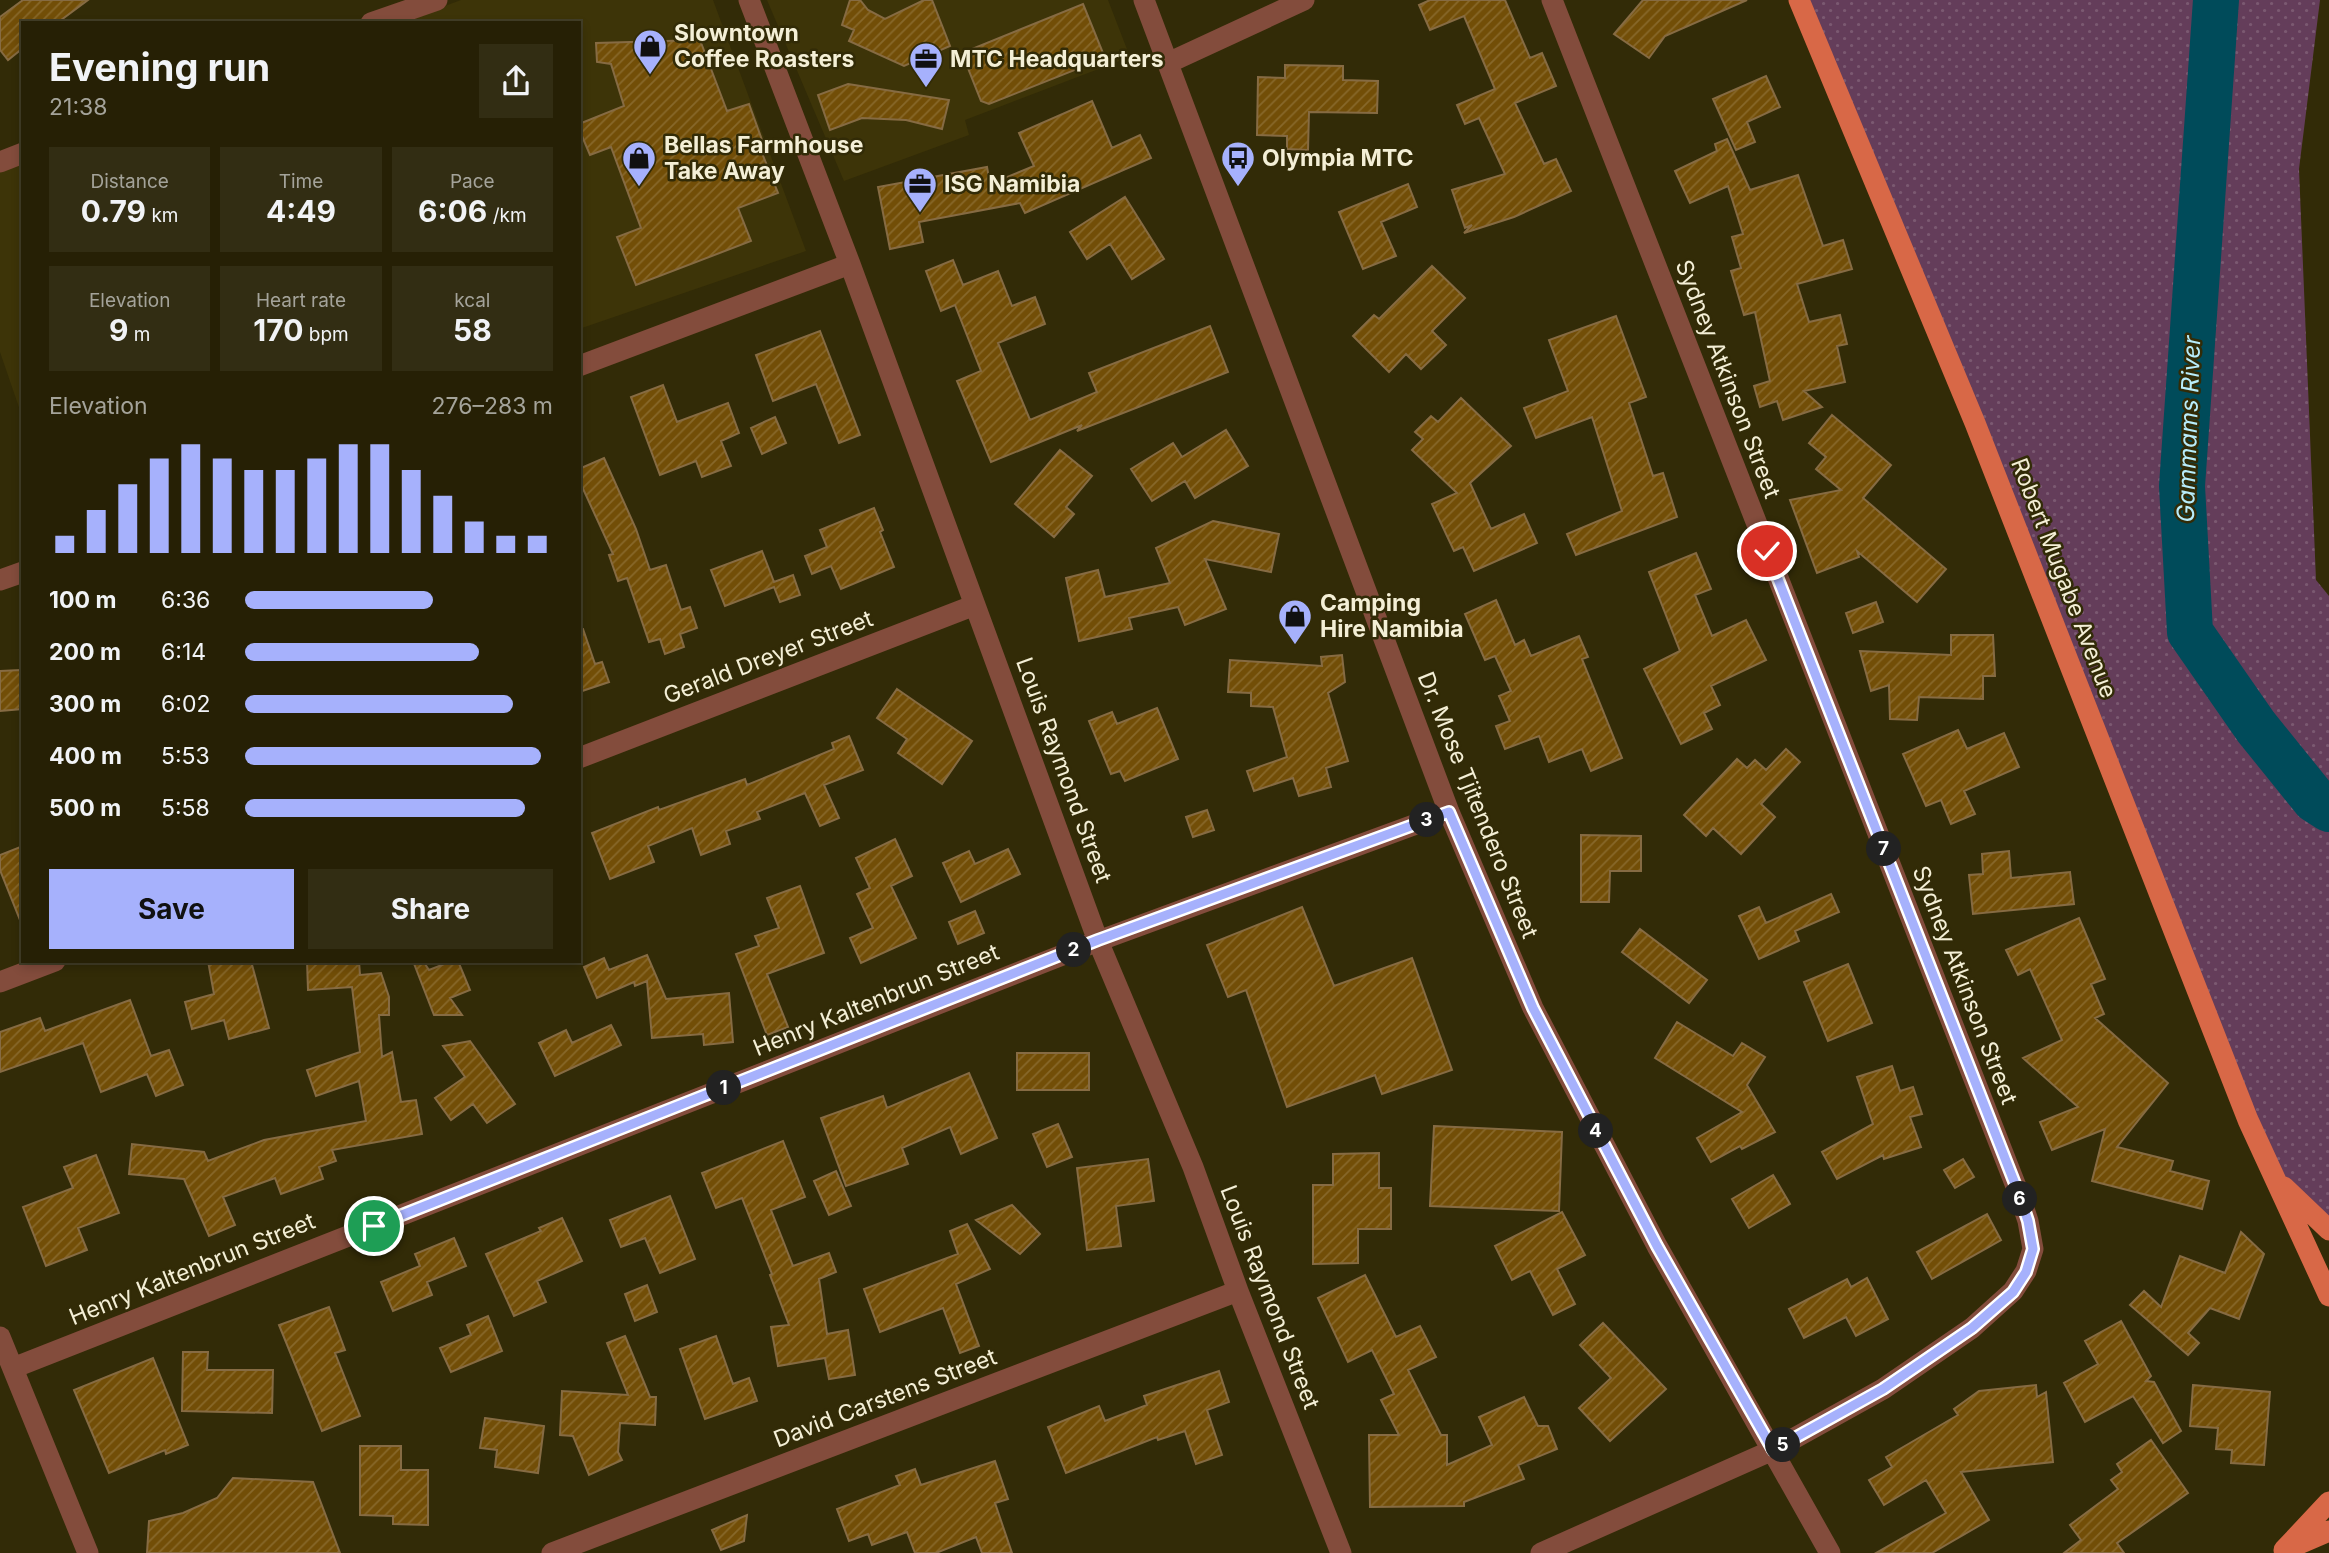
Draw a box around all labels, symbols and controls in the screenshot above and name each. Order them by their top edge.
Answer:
place label: Slowntown Coffee Roasters [674,19,854,73]
shop icon: Slowntown Coffee Roasters [631,27,669,76]
office icon: MTC Headquarters [907,40,945,89]
text: Evening run [49,44,270,90]
button: share [479,44,553,118]
place label: MTC Headquarters [950,45,1164,73]
text: 21:38 [49,93,107,121]
place label: Bellas Farmhouse Take Away [664,131,863,185]
shop icon: Bellas Farmhouse Take Away [620,139,658,188]
bus stop icon: Olympia MTC [1219,139,1257,188]
place label: Olympia MTC [1262,144,1414,172]
office icon: ISG Namibia [901,165,939,214]
text: Distance [90,170,169,193]
text: Time [279,170,323,193]
text: Pace [450,170,495,193]
place label: ISG Namibia [944,170,1080,198]
text: 0.79 [81,193,146,229]
text: 4:49 [266,193,336,229]
text: 6:06 [418,193,487,229]
text: km [146,204,179,227]
text: /km [487,204,527,227]
street label: Sydney Atkinson Street [1670,256,1787,502]
text: Elevation [89,289,170,312]
text: Heart rate [256,289,346,312]
text: kcal [454,289,490,312]
text: 9 [109,312,128,348]
text: 170 [253,312,303,348]
text: 58 [453,312,492,348]
text: m [128,323,150,346]
text: bpm [303,323,349,346]
water label: Gammams River [2171,334,2206,523]
text: Elevation [49,392,148,420]
text: 276–283 m [431,392,553,420]
street label: Robert Mugabe Avenue [2005,454,2123,702]
pin [1737,521,1797,581]
icon: check [1748,532,1786,570]
text: 100 m [49,586,116,614]
text: 6:36 [161,586,210,614]
place label: Camping Hire Namibia [1320,589,1464,643]
shop icon: Camping Hire Namibia [1276,597,1314,646]
street label: Gerald Dreyer Street [659,604,877,710]
text: 200 m [49,638,121,666]
text: 6:14 [161,638,206,666]
street label: Louis Raymond Street [1010,654,1118,887]
street label: Dr. Mose Tjitendero Street [1412,668,1544,943]
text: 300 m [49,690,121,718]
text: 6:02 [161,690,210,718]
text: 400 m [49,742,122,770]
text: 5:53 [161,742,210,770]
text: 500 m [49,794,121,822]
text: 5:58 [161,794,210,822]
pin: 3 [1410,802,1444,838]
text: 3 [1420,808,1433,831]
pin: 7 [1867,832,1902,866]
text: 7 [1878,837,1889,860]
street label: Sydney Atkinson Street [1907,862,2024,1108]
button: Save [49,869,294,949]
button: Share [308,869,553,949]
pin: 2 [1056,932,1092,968]
street label: Henry Kaltenbrun Street [749,938,1003,1062]
text: 2 [1068,938,1079,961]
pin: 1 [706,1070,742,1106]
text: 1 [719,1076,728,1099]
pin: 4 [1578,1114,1614,1148]
text: 4 [1589,1119,1602,1142]
street label: Louis Raymond Street [1214,1181,1326,1413]
pin: 6 [2002,1182,2038,1216]
text: 6 [2013,1187,2026,1210]
pin [344,1196,404,1256]
street label: Henry Kaltenbrun Street [65,1207,319,1331]
icon: arrive [355,1207,393,1245]
street label: David Carstens Street [770,1342,1001,1453]
pin: 5 [1766,1428,1800,1462]
text: 5 [1776,1433,1789,1456]

